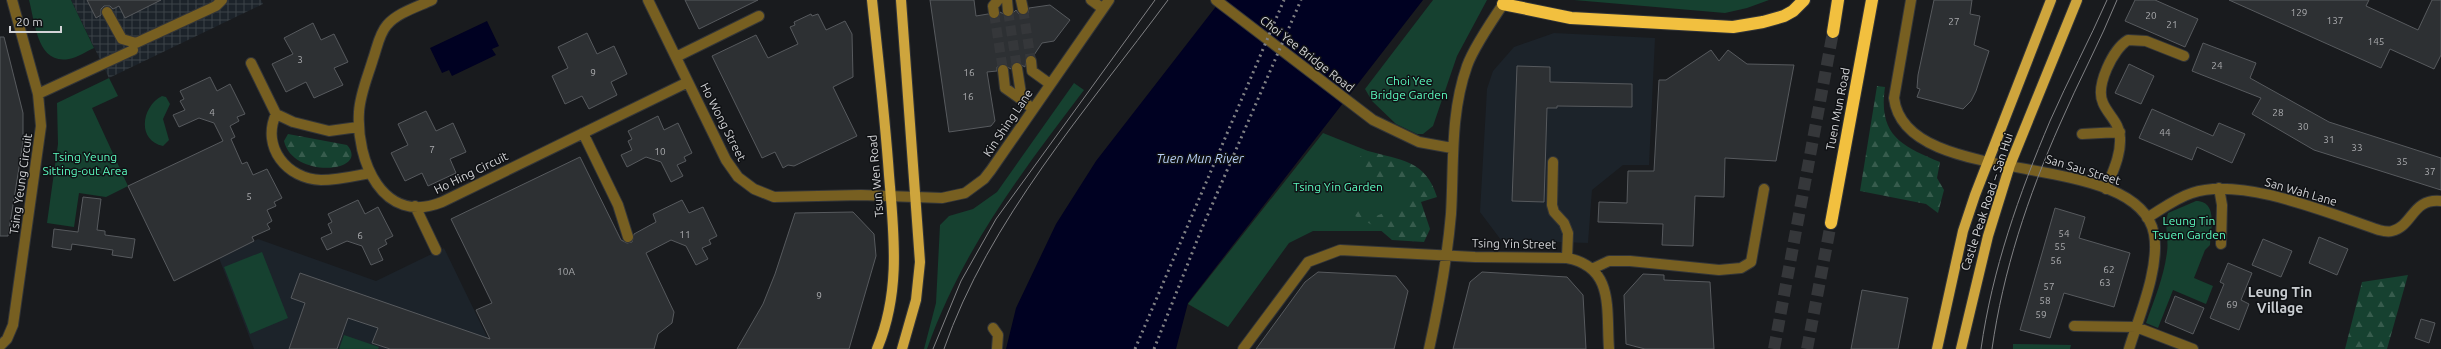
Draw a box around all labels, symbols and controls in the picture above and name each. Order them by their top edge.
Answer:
house number: 129 [2291,7,2307,18]
scale bar [10,8,61,34]
house number: 20 [2145,10,2157,21]
street label: Choi Yee Bridge Road [1258,13,1357,94]
text: 20 m [16,15,43,28]
house number: 137 [2327,15,2343,26]
house number: 27 [1948,16,1960,27]
house number: 21 [2166,19,2178,30]
house number: 145 [2368,36,2384,47]
house number: 3 [297,54,303,65]
house number: 24 [2211,60,2223,71]
street label: Tuen Mun Road [1823,66,1852,151]
house number: 9 [590,67,596,78]
house number: 16 [963,67,975,78]
park label: Choi Yee Bridge Garden [1370,74,1448,101]
street label: Ho Wong Street [698,80,749,163]
street label: Kin Shing Lane [980,87,1035,159]
house number: 16 [962,91,974,102]
house number: 4 [209,107,215,118]
house number: 28 [2272,107,2284,118]
house number: 30 [2297,121,2309,132]
house number: 44 [2159,127,2171,138]
street label: Castle Peak Road – San Hui [1958,131,2015,272]
street label: Tsing Yeung Circuit [7,132,34,235]
street label: Tsun Wen Road [865,134,886,218]
house number: 31 [2323,134,2335,145]
house number: 33 [2351,142,2363,153]
house number: 7 [429,144,435,155]
house number: 10 [654,146,666,157]
street label: Ho Hing Circuit [432,149,510,196]
park label: Tsing Yeung Sitting-out Area [42,150,128,177]
water label: Tuen Mun River [1156,151,1245,165]
street label: San Sau Street [2044,152,2122,187]
house number: 35 [2396,156,2408,167]
house number: 37 [2424,166,2436,177]
street label: San Wah Lane [2264,175,2339,208]
park label: Tsing Yin Garden [1293,180,1383,193]
house number: 5 [246,191,252,202]
park label: Leung Tin Tsuen Garden [2152,214,2226,241]
house number: 54 [2058,228,2070,239]
house number: 11 [679,229,691,240]
house number: 6 [357,230,363,241]
street label: Tsing Yin Street [1472,236,1557,251]
house number: 55 [2054,241,2066,252]
house number: 56 [2050,255,2062,266]
house number: 62 [2103,264,2115,275]
house number: 10A [557,266,575,277]
house number: 63 [2099,277,2111,288]
house number: 57 [2043,281,2055,292]
district label: Leung Tin Village [2248,284,2312,316]
house number: 9 [816,290,822,301]
house number: 58 [2039,295,2051,306]
house number: 69 [2226,299,2238,310]
house number: 59 [2035,309,2047,320]

